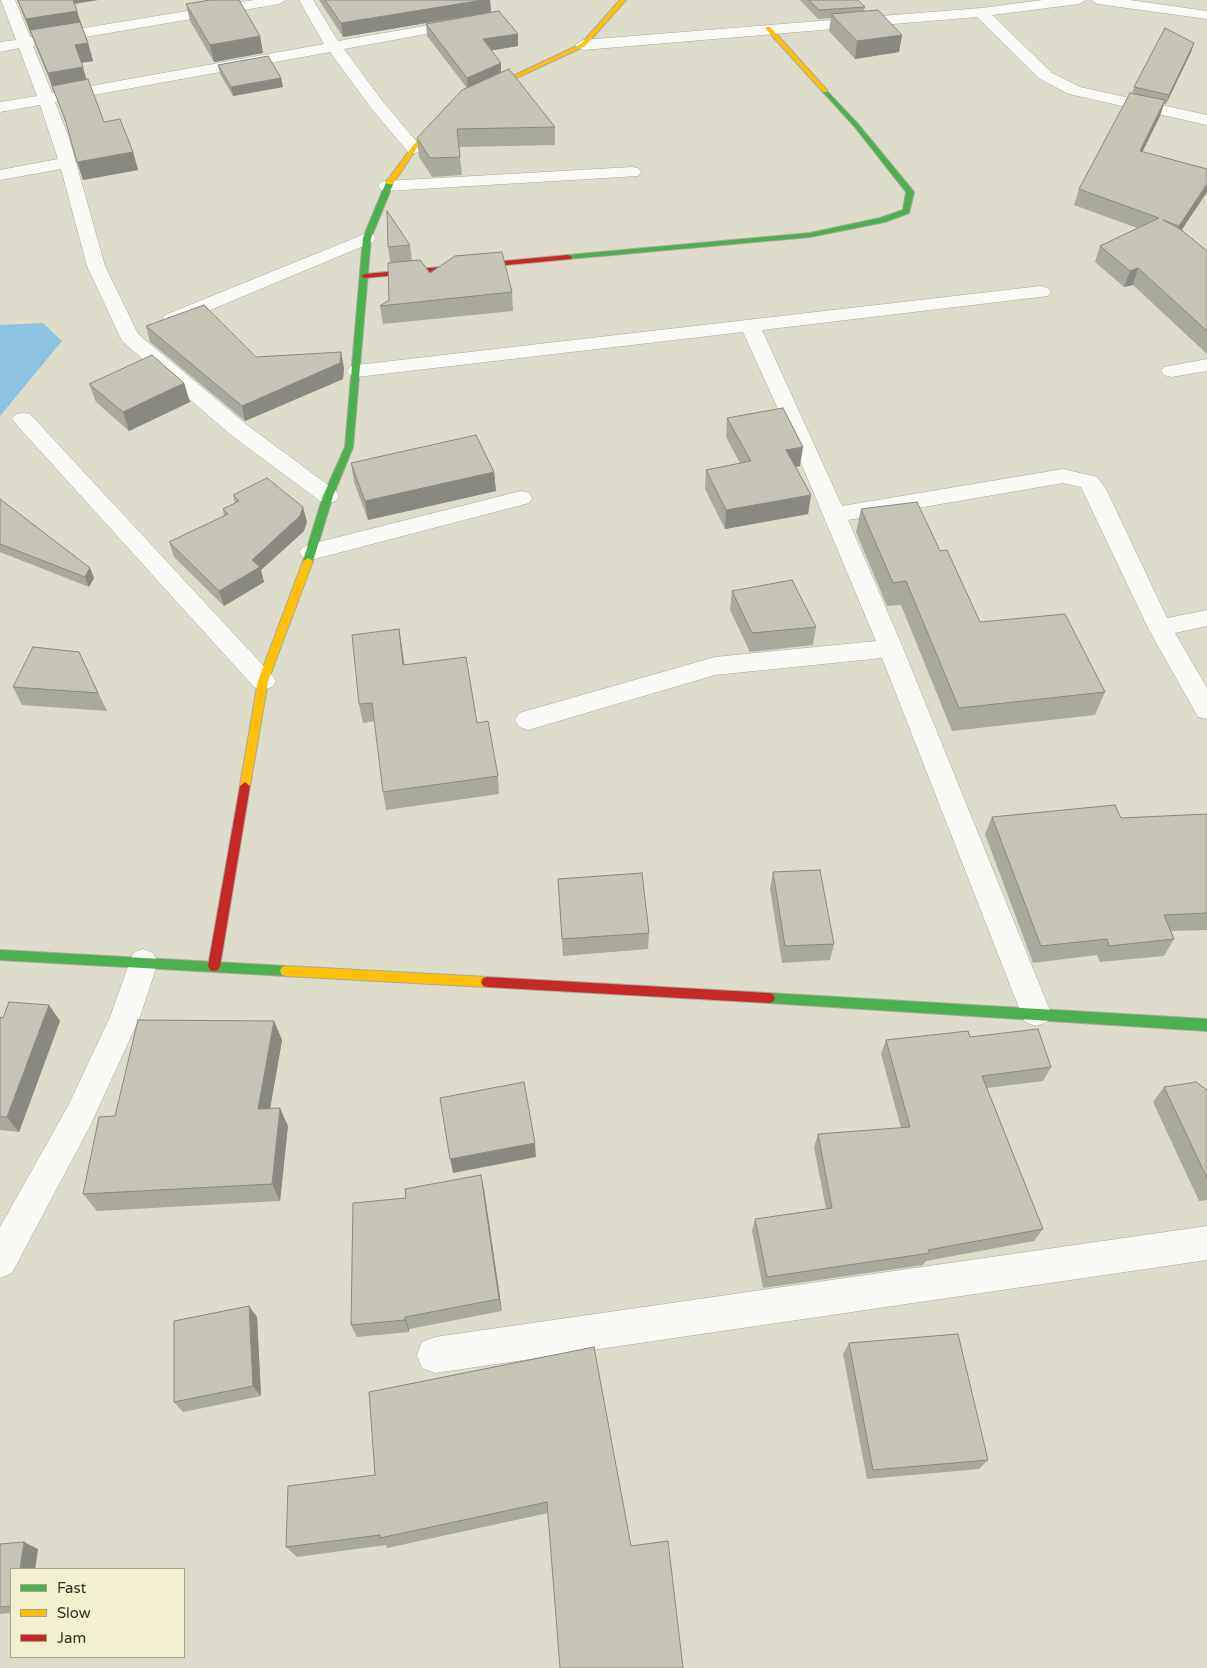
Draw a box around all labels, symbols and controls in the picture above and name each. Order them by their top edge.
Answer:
legend [10,1568,185,1658]
text: Fast [57,1579,86,1597]
text: Slow [57,1604,91,1622]
text: Jam [57,1629,86,1647]

